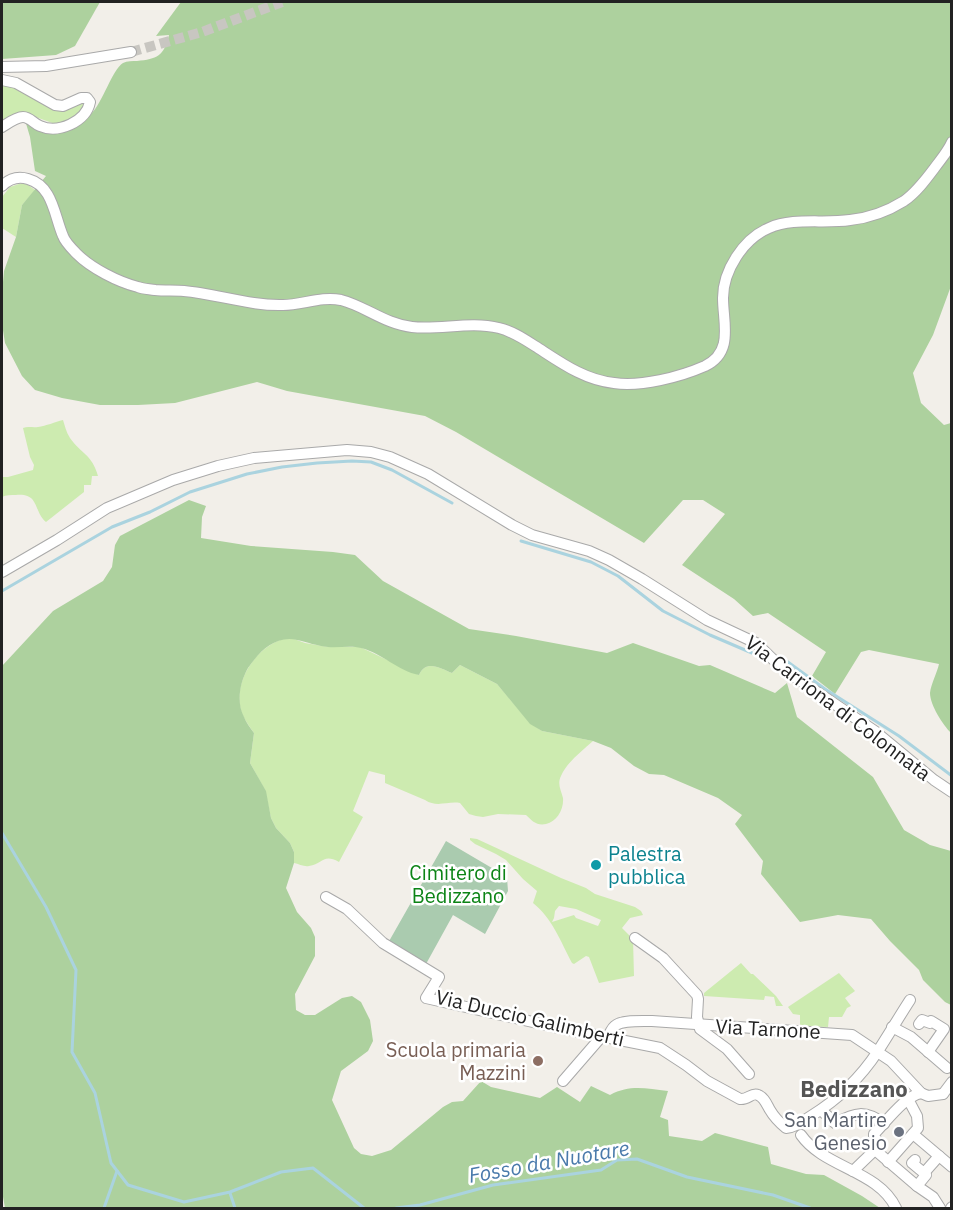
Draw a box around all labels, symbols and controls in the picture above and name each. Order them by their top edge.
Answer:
street label: Via Carriona di Colonnata [740,629,937,787]
place label: Palestra pubblica [608,840,686,890]
marker: Palestra pubblica [589,858,603,872]
park label: Cimitero di Bedizzano [409,859,507,909]
street label: Via Duccio Galimberti [433,983,627,1052]
street label: Via Tarnone [715,1012,821,1045]
place label: Scuola primaria Mazzini [386,1036,526,1086]
marker: Scuola primaria Mazzini [531,1054,545,1068]
district label: Bedizzano [800,1074,908,1103]
place label: San Martire Genesio [784,1106,887,1156]
marker: San Martire Genesio [892,1125,906,1139]
water label: Fosso da Nuotare [466,1133,632,1189]

